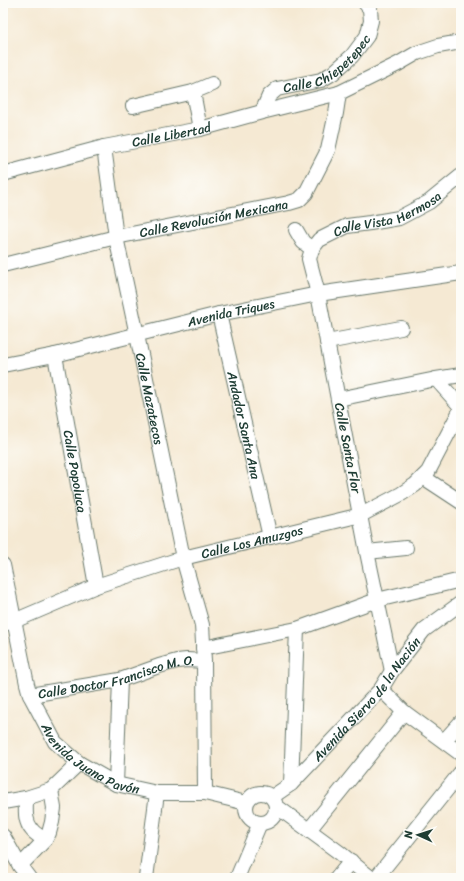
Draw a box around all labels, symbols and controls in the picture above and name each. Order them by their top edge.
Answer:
street label: Calle Chiepetepec [281,29,377,99]
street label: Calle Libertad [130,115,214,153]
street label: Calle Vista Hermosa [329,184,447,243]
street label: Calle Revolución Mexicana [137,192,290,244]
street label: Avenida Triques [184,291,277,333]
street label: Calle Mazatecos [129,351,171,447]
street label: Andador Santa Ana [221,368,268,482]
street label: Calle Santa Flor [328,401,368,496]
street label: Calle Popoluca [57,428,94,515]
street label: Calle Los Amuzgos [199,518,306,565]
street label: Avenida Siervo de la Nación [306,632,426,767]
street label: Calle Doctor Francisco M. O. [36,648,196,705]
street label: Avenida Juana Pavón [35,718,142,800]
north arrow [398,815,438,855]
text: N [399,830,418,840]

